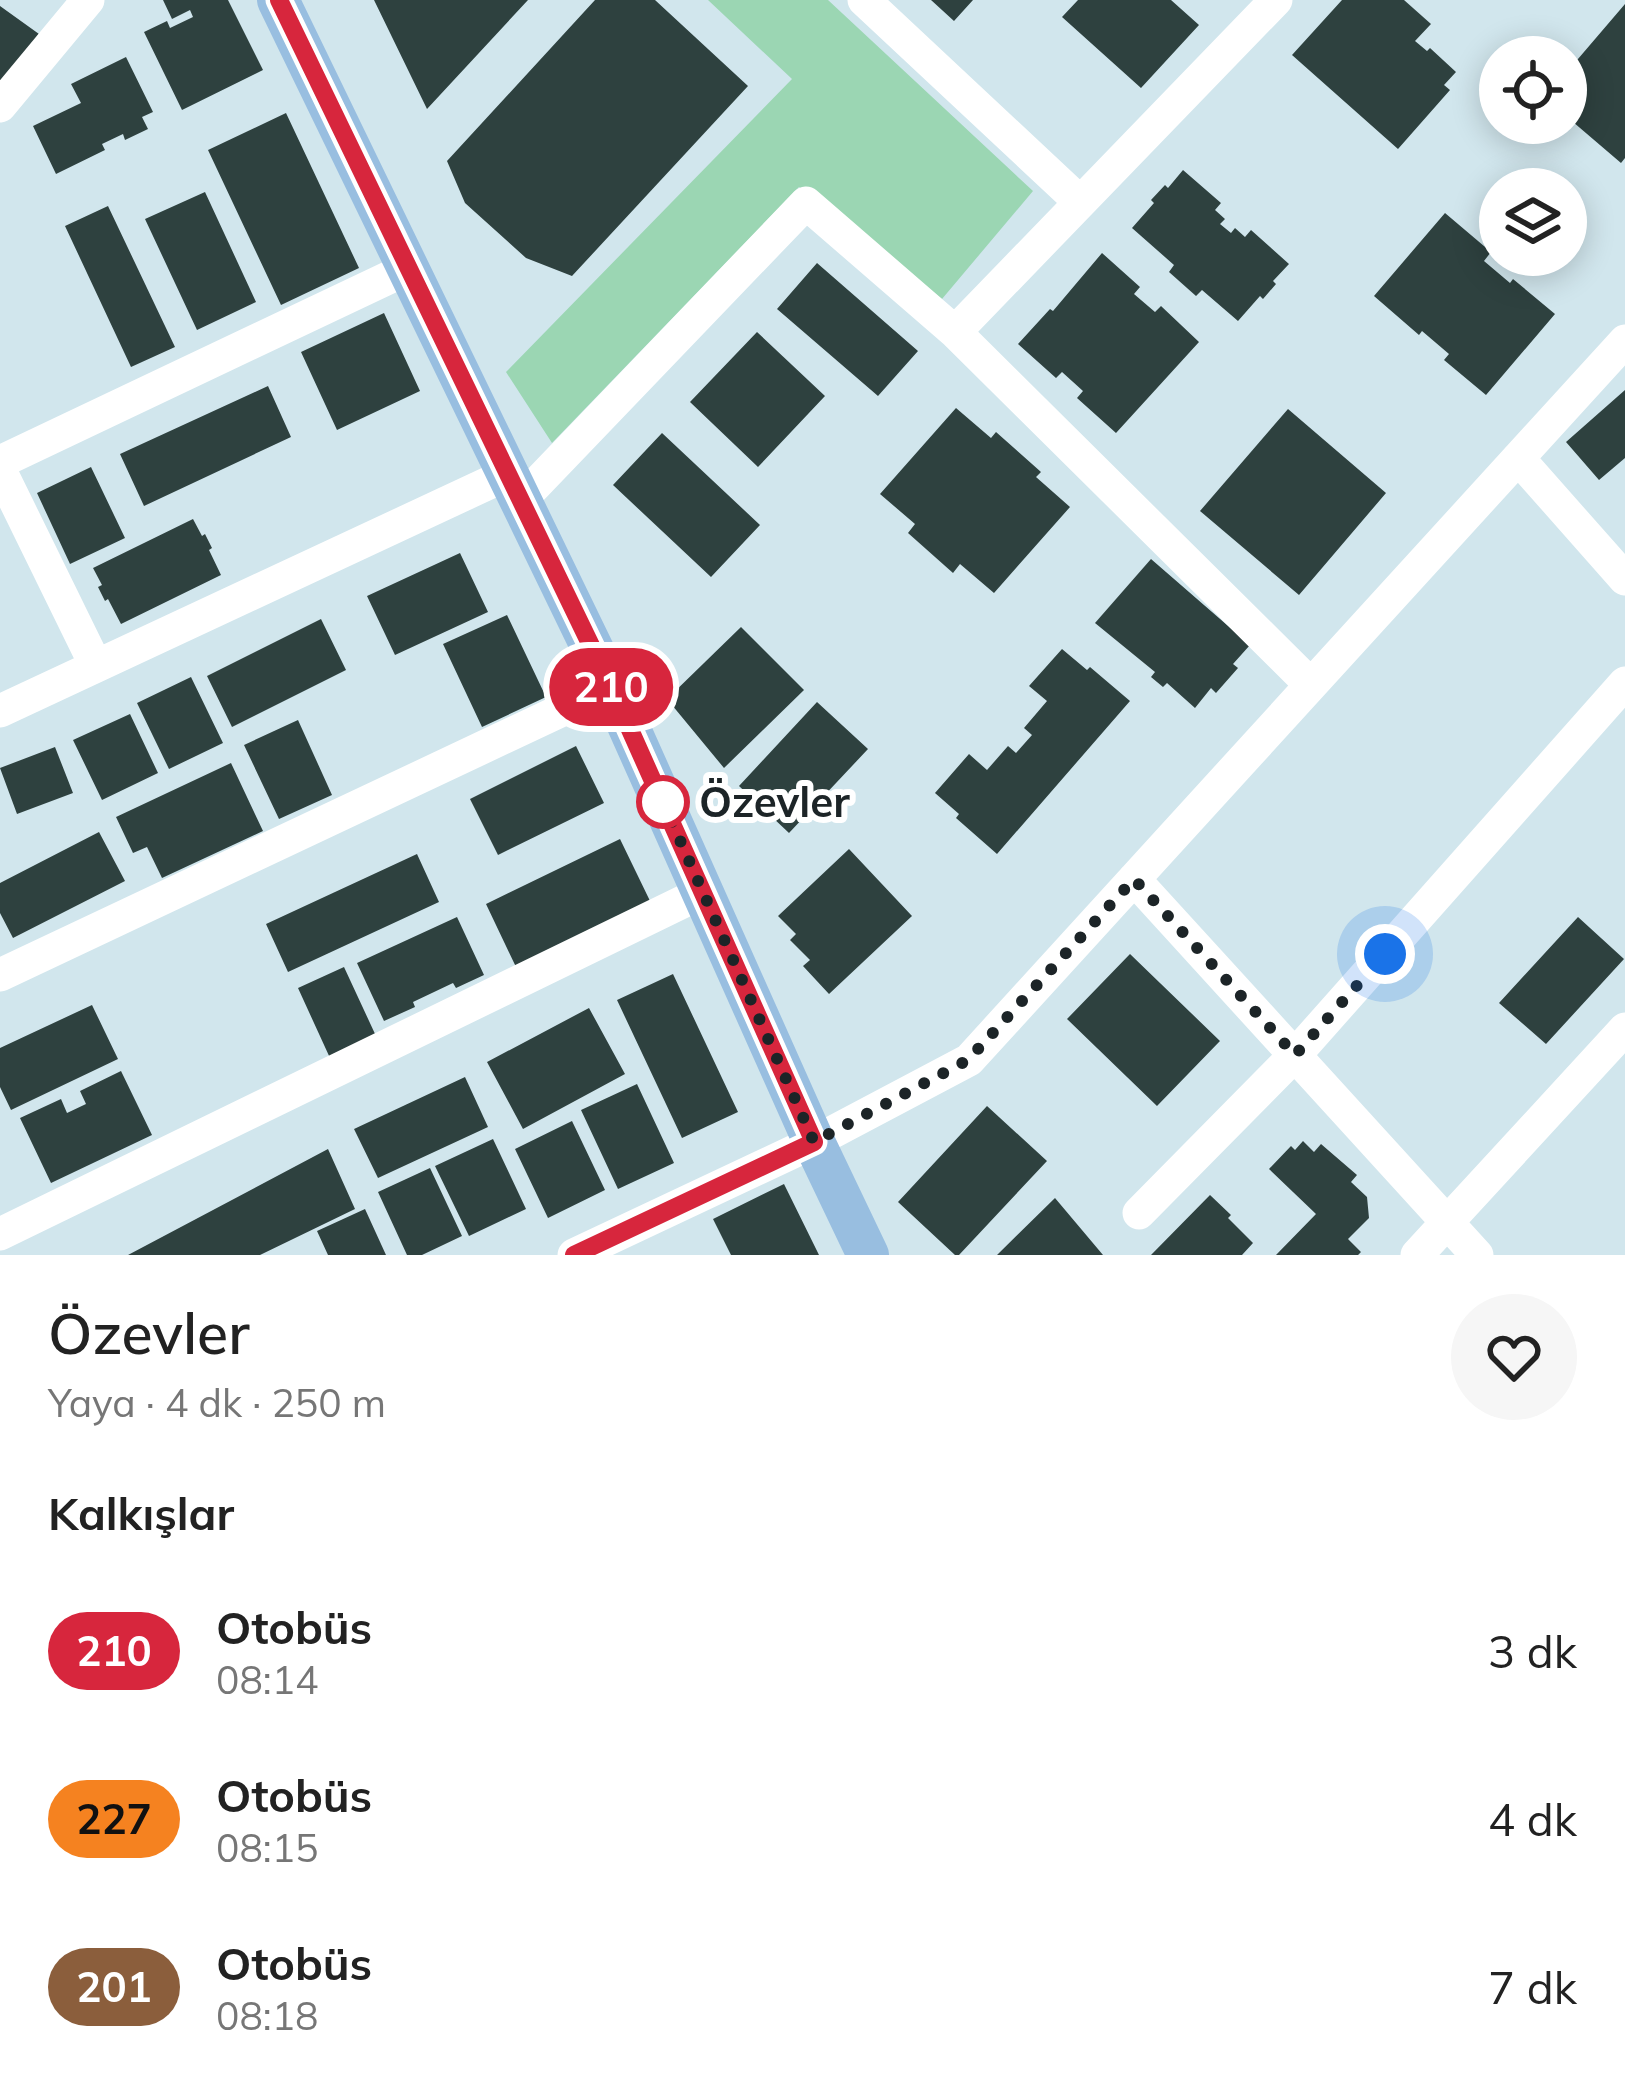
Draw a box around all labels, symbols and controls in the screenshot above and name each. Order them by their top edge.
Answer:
map controls [1479,36,1587,276]
button: locate [1479,36,1587,144]
button: layers [1479,168,1587,276]
line badge: 210 [542,648,680,726]
text: 210 [573,660,649,713]
place label: Özevler [699,775,850,828]
marker: Özevler [638,777,688,827]
your location [1355,924,1415,984]
button: heart [1451,1294,1577,1420]
text: Özevler [48,1297,250,1368]
text: Yaya · 4 dk · 250 m [48,1378,386,1427]
text: Kalkışlar [48,1485,234,1541]
text: Otobüs [216,1599,372,1655]
text: 3 dk [1488,1623,1577,1679]
text: 210 [76,1624,152,1677]
text: 08:14 [216,1655,319,1704]
text: Otobüs [216,1767,372,1823]
text: 4 dk [1488,1791,1577,1847]
text: 227 [76,1792,152,1845]
text: 08:15 [216,1823,319,1872]
text: Otobüs [216,1935,372,1991]
text: 7 dk [1488,1959,1577,2015]
text: 201 [76,1960,152,2013]
text: 08:18 [216,1991,319,2040]

